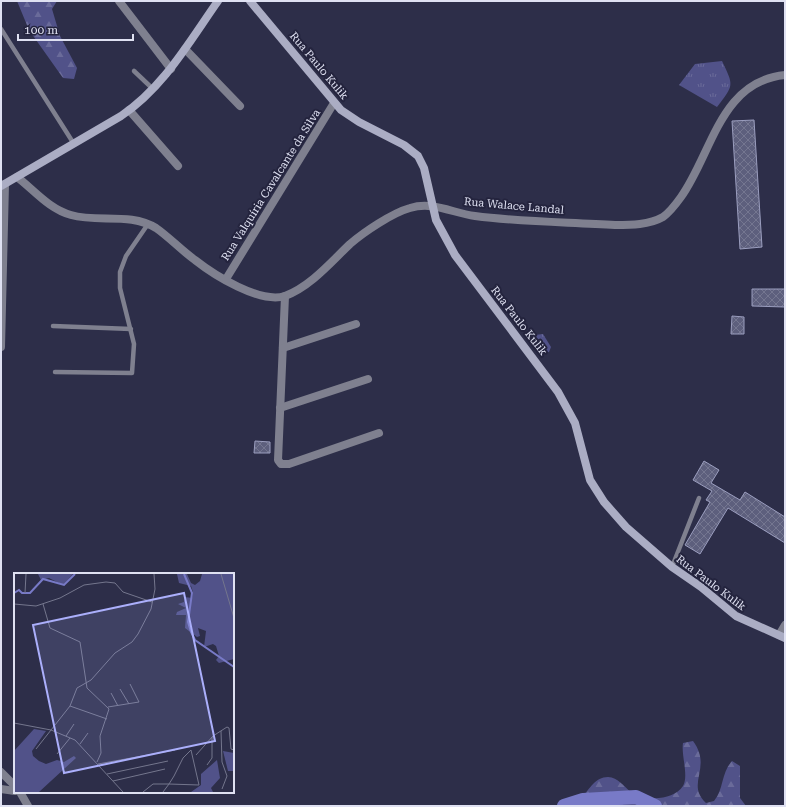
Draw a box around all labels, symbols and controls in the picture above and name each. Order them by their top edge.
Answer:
scale bar [18,16,133,42]
text: 100 m [24,23,58,37]
street label: Rua Paulo Kulik [287,30,351,102]
street label: Rua Valquíria Cavalcante da Silva [219,107,323,263]
street label: Rua Walace Landal [463,195,565,217]
street label: Rua Paulo Kulik [488,284,550,358]
street label: Rua Paulo Kulik [674,553,748,613]
inset map [14,573,234,793]

